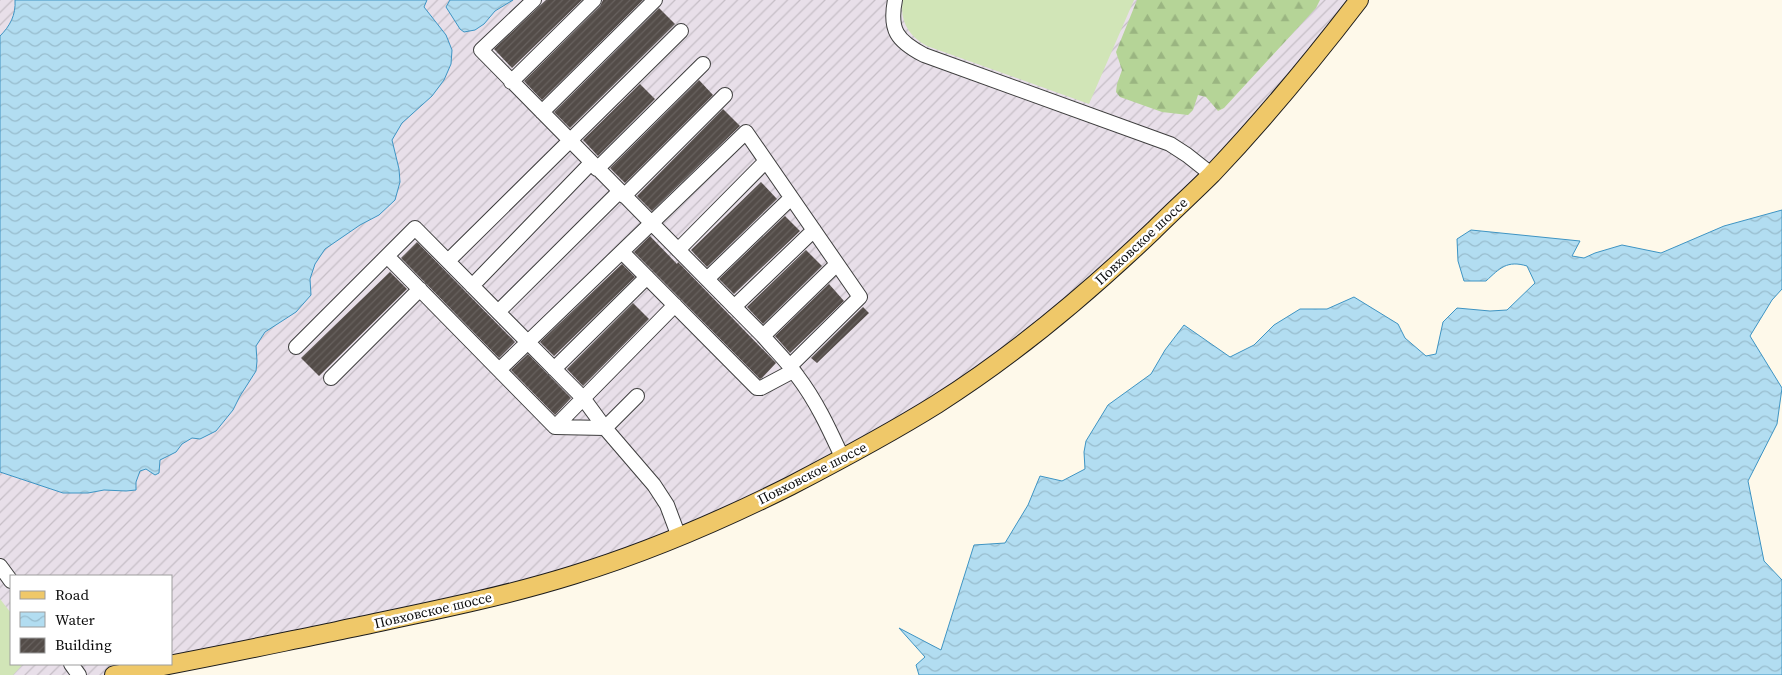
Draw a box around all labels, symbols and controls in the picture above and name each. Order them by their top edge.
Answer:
street label: Повховское шоссе [1090,193,1192,289]
street label: Повховское шоссе [754,437,870,509]
legend [10,575,172,665]
text: Road [55,584,89,605]
street label: Повховское шоссе [372,587,494,633]
text: Water [55,609,96,630]
text: Building [55,634,112,655]

